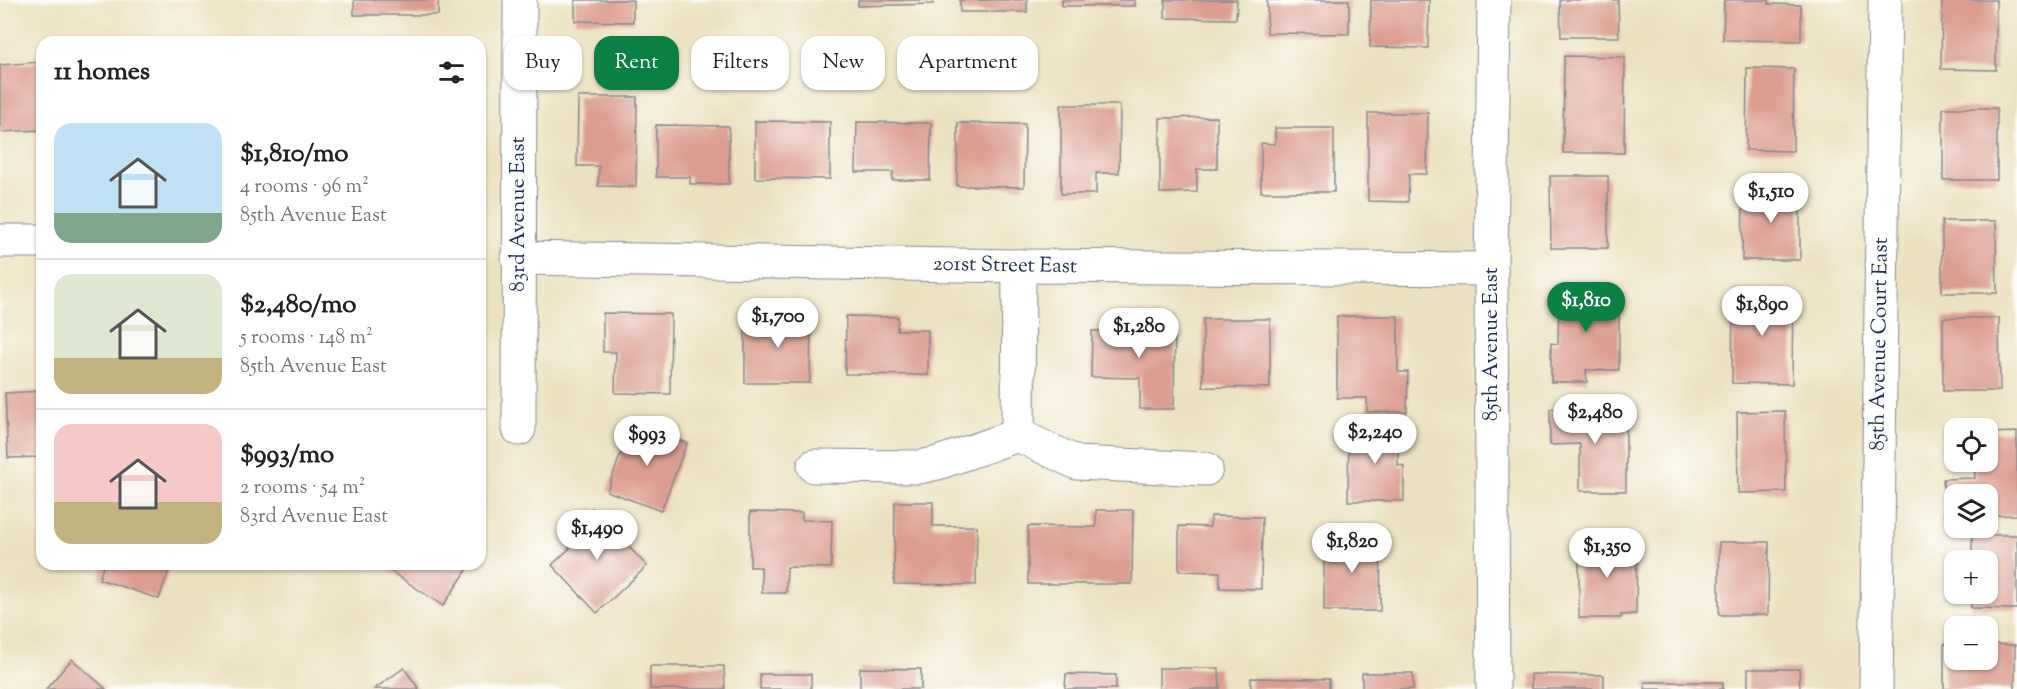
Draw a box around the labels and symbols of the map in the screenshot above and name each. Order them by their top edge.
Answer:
street label: 83rd Avenue East [504,136,534,292]
pin: $1,510 [1722,173,1820,224]
street label: 85th Avenue Court East [1863,237,1897,451]
street label: 201st Street East [933,250,1077,282]
street label: 85th Avenue East [1477,267,1507,421]
pin: $1,810 [1537,282,1635,333]
pin: $1,890 [1713,286,1811,337]
pin: $1,700 [729,298,827,349]
pin: $1,280 [1090,308,1188,359]
pin: $2,480 [1546,394,1644,445]
pin: $2,240 [1326,414,1424,465]
pin: $993 [611,416,683,467]
pin: $1,490 [548,510,646,561]
pin: $1,820 [1303,523,1401,574]
pin: $1,350 [1558,528,1656,579]

